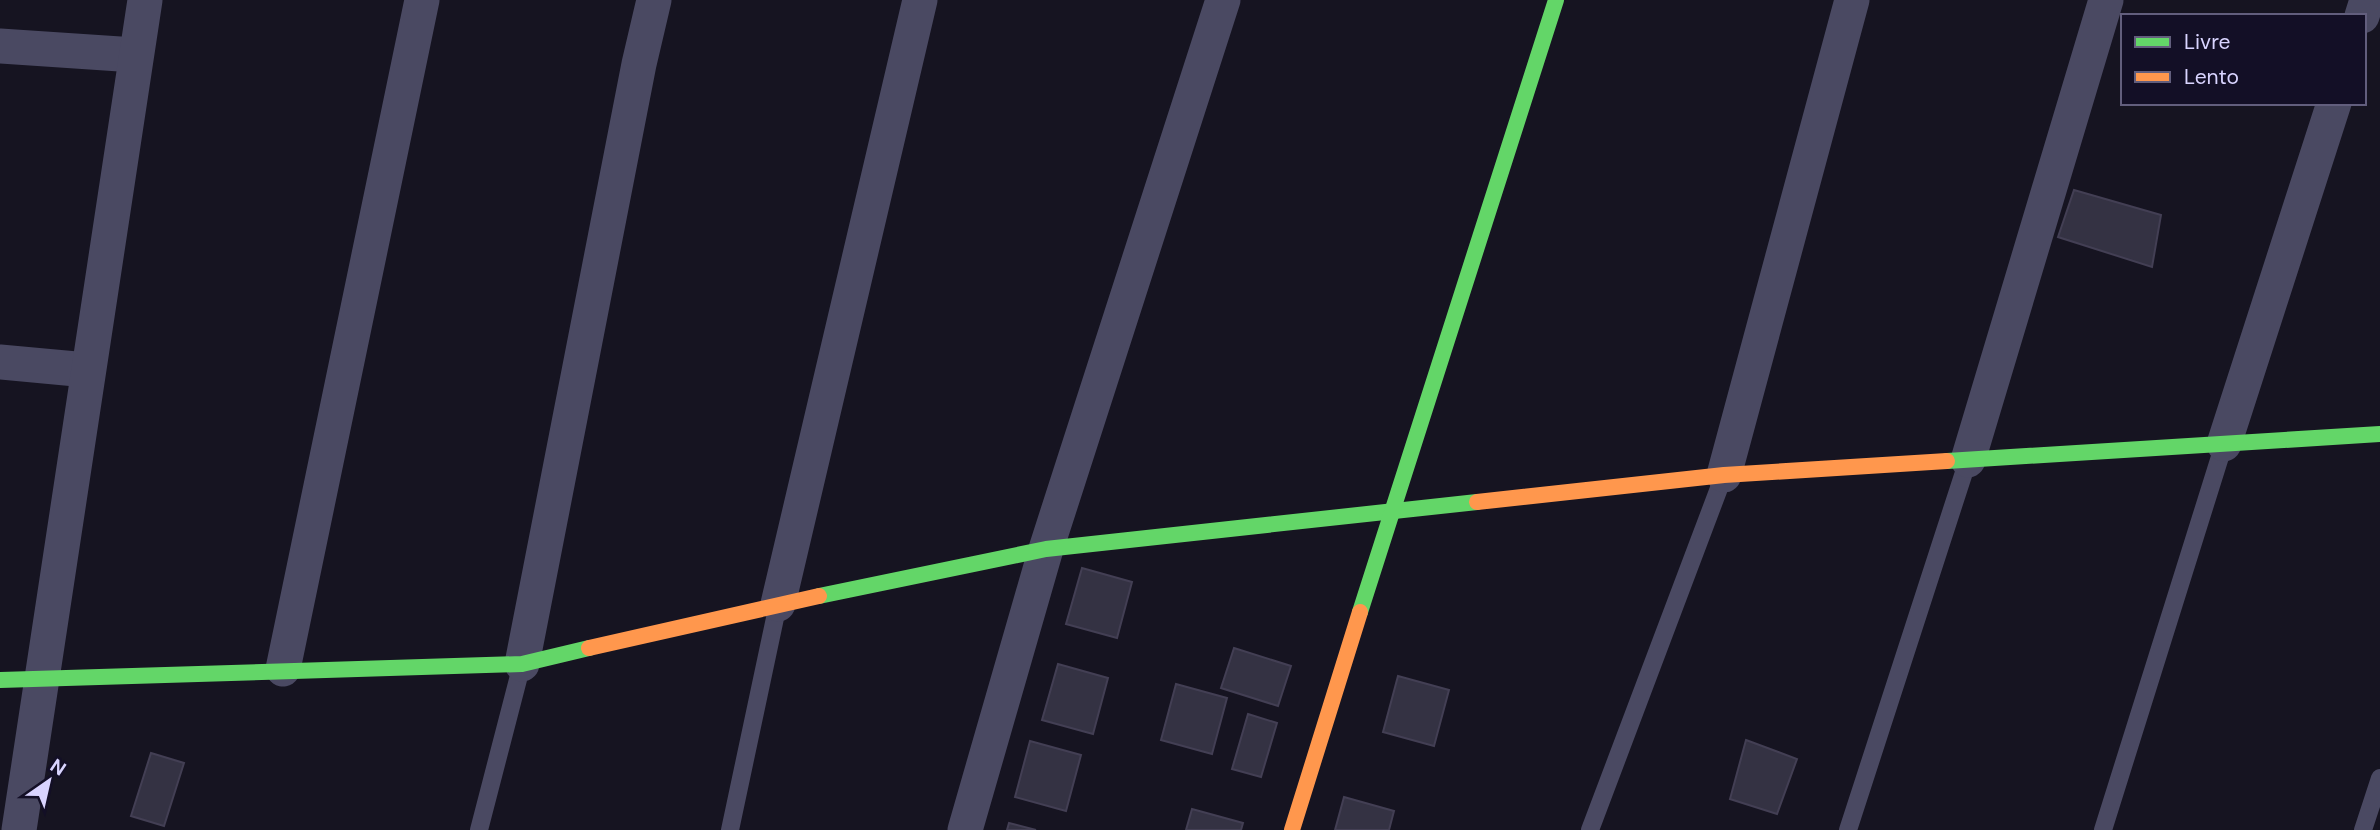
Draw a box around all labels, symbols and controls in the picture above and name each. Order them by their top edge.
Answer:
legend [2121,14,2366,105]
text: Livre [2184,28,2231,56]
text: Lento [2184,63,2239,91]
north arrow [14,746,84,816]
text: N [45,753,71,782]

